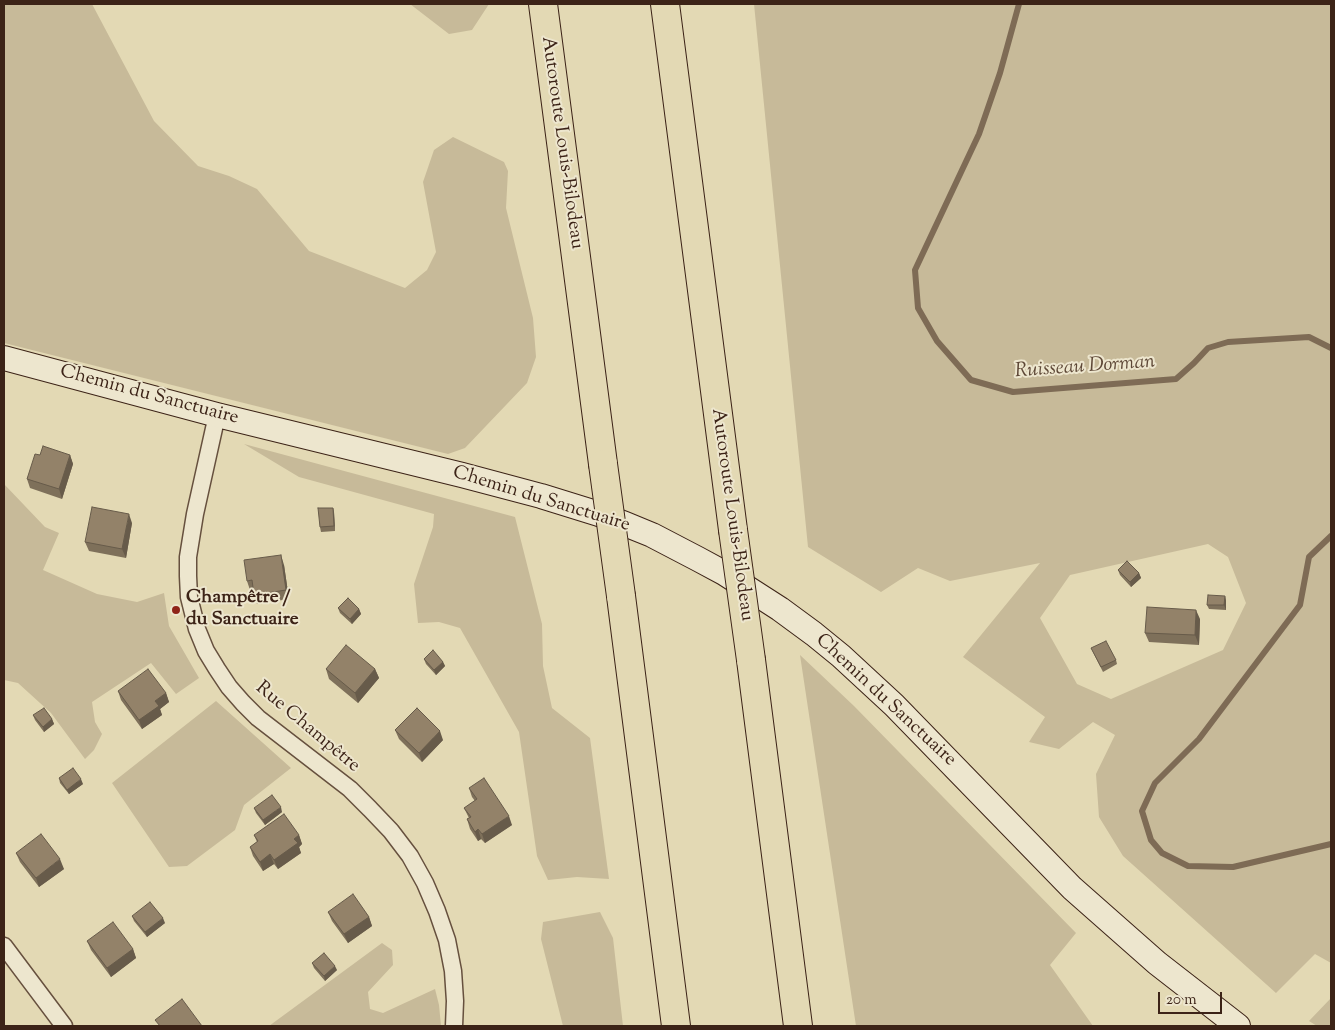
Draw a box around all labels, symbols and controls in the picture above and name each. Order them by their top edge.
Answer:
street label: Autoroute Louis-Bilodeau [535,35,587,251]
water label: Ruisseau Dorman [1014,351,1156,385]
street label: Chemin du Sanctuaire [57,361,241,431]
street label: Autoroute Louis-Bilodeau [705,407,757,623]
street label: Chemin du Sanctuaire [450,462,632,538]
place label: Champêtre / du Sanctuaire [186,588,299,632]
marker: Champêtre / du Sanctuaire [170,604,182,616]
street label: Chemin du Sanctuaire [810,630,960,772]
street label: Rue Champêtre [250,678,364,778]
scale bar [1160,982,1224,1014]
text: 20 m [1166,990,1197,1011]

